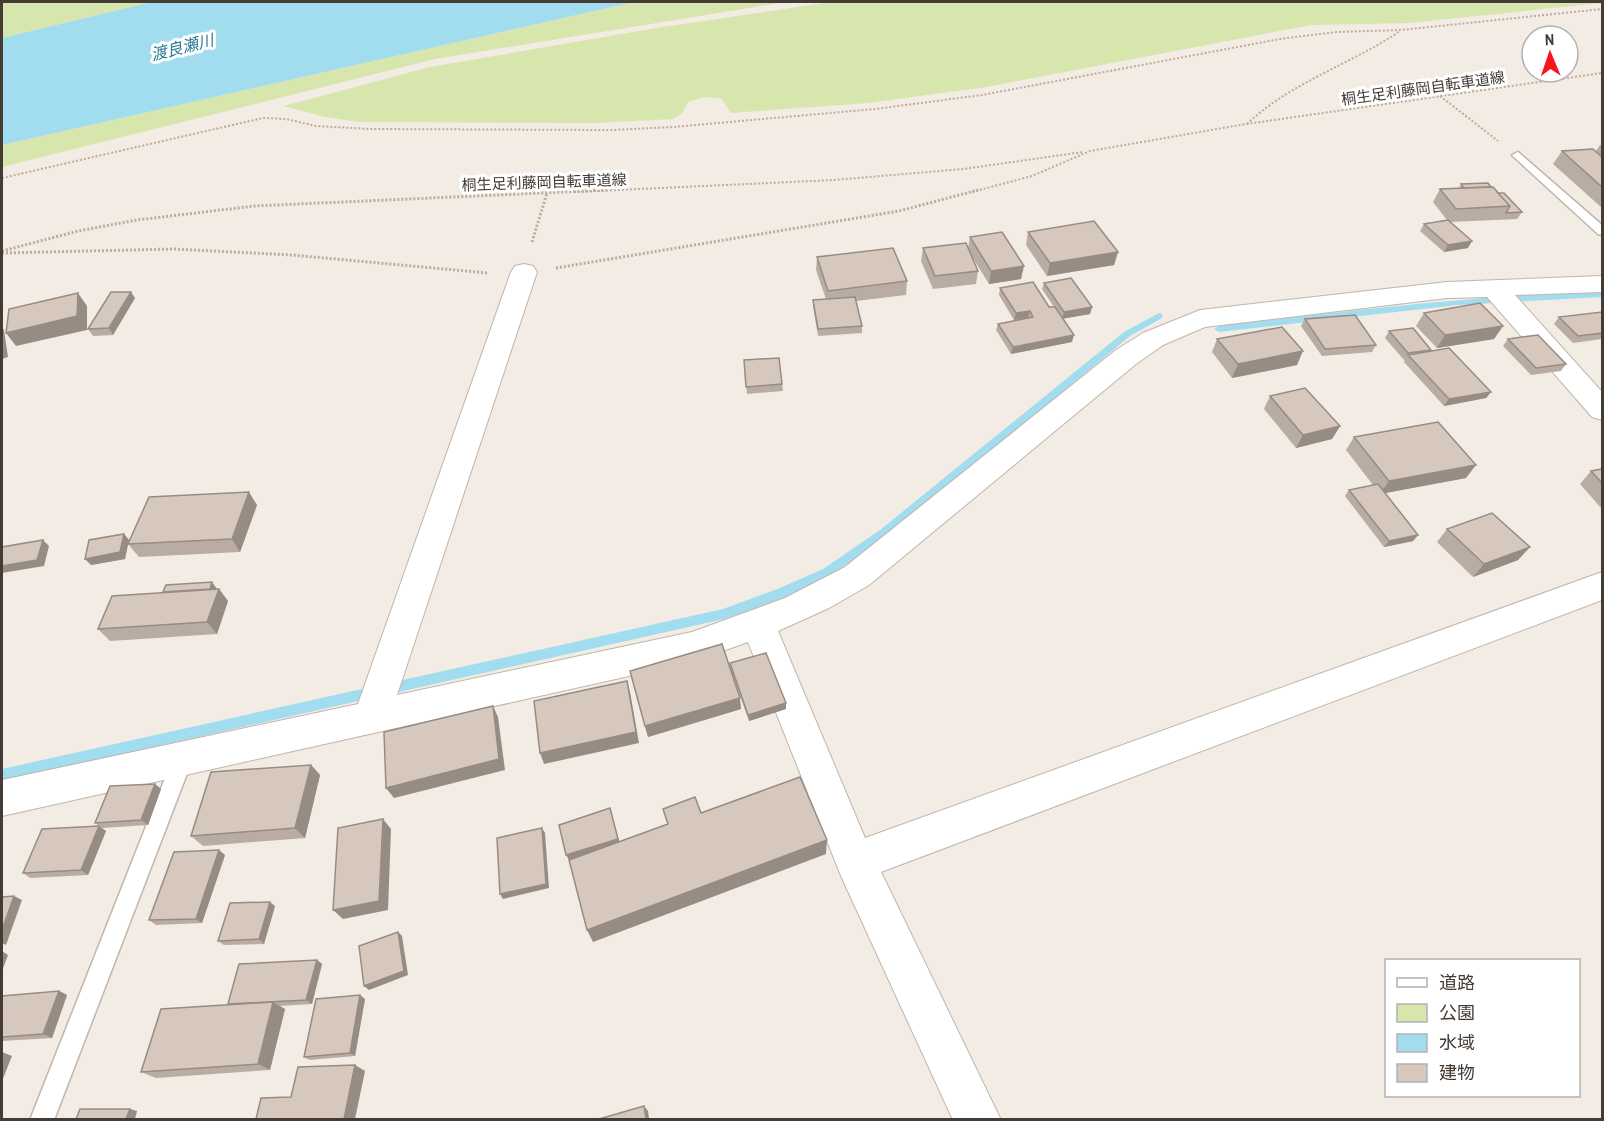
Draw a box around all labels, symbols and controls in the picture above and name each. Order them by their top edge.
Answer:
north arrow [1520,24,1580,84]
water label: 渡良瀬川 [148,28,218,65]
text: N [1544,28,1555,50]
street label: 桐生足利藤岡自転車道線 [1340,66,1506,110]
street label: 桐生足利藤岡自転車道線 [461,169,627,195]
legend [1385,959,1580,1097]
text: 道路 [1439,970,1475,995]
text: 公園 [1439,1000,1475,1025]
text: 水域 [1439,1030,1475,1055]
text: 建物 [1439,1060,1475,1085]

